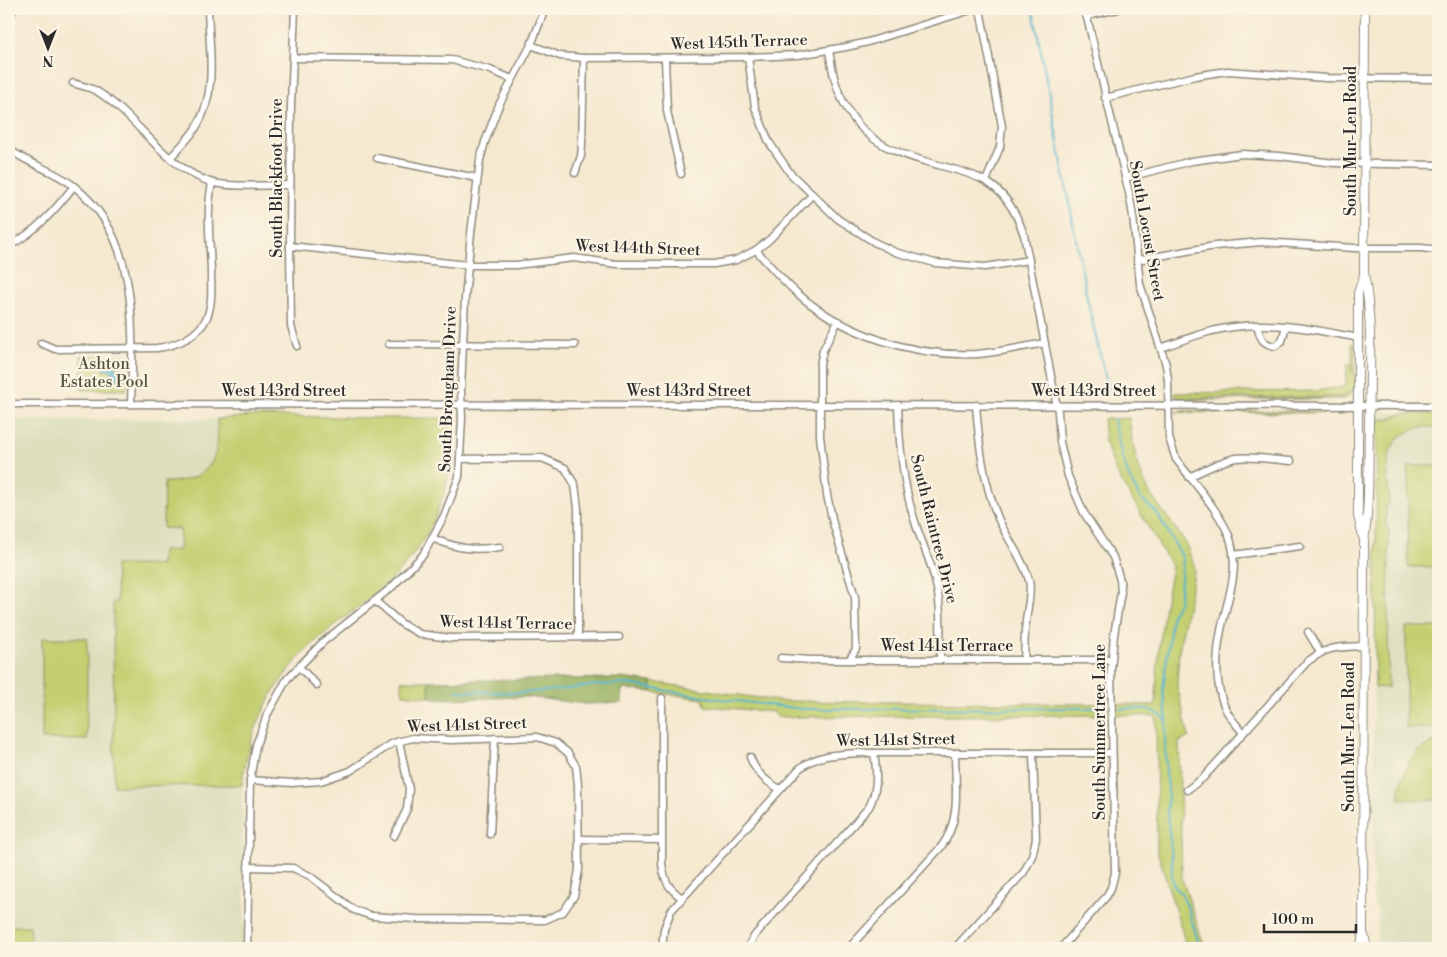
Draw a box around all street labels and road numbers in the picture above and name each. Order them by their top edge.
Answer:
street label: West 145th Terrace [669,30,808,54]
street label: South Mur-Len Road [1341,66,1361,216]
street label: South Blackfoot Drive [267,98,287,258]
street label: South Locust Street [1125,159,1169,303]
street label: West 144th Street [574,236,701,260]
street label: South Brougham Drive [435,306,461,472]
street label: West 143rd Street [221,381,347,401]
street label: West 143rd Street [626,381,752,401]
street label: West 143rd Street [1031,381,1157,401]
street label: South Raintree Drive [906,452,962,606]
street label: West 141st Terrace [438,612,573,634]
street label: West 141st Terrace [880,636,1013,656]
street label: South Summertree Lane [1090,644,1110,820]
street label: South Mur-Len Road [1339,662,1359,812]
street label: West 141st Street [406,713,528,737]
street label: West 141st Street [835,729,956,751]

